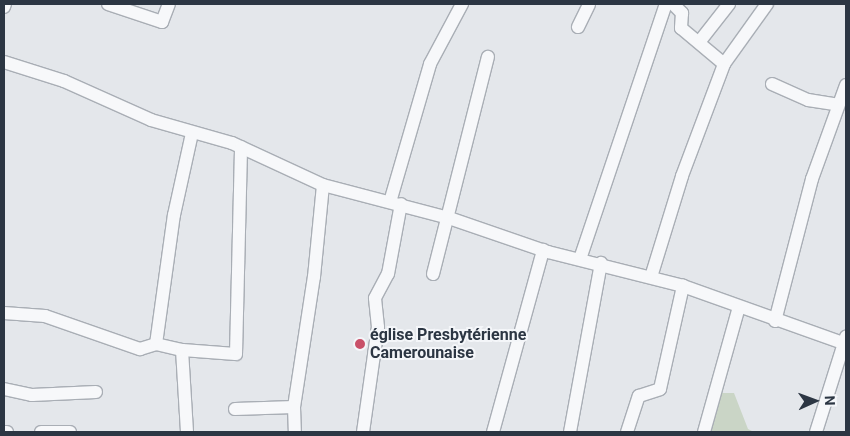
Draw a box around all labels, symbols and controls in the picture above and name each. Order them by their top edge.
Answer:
place label: église Presbytérienne Camerounaise [370,325,526,363]
marker: église Presbytérienne Camerounaise [354,338,366,350]
north arrow [790,376,840,426]
text: N [822,395,838,406]

